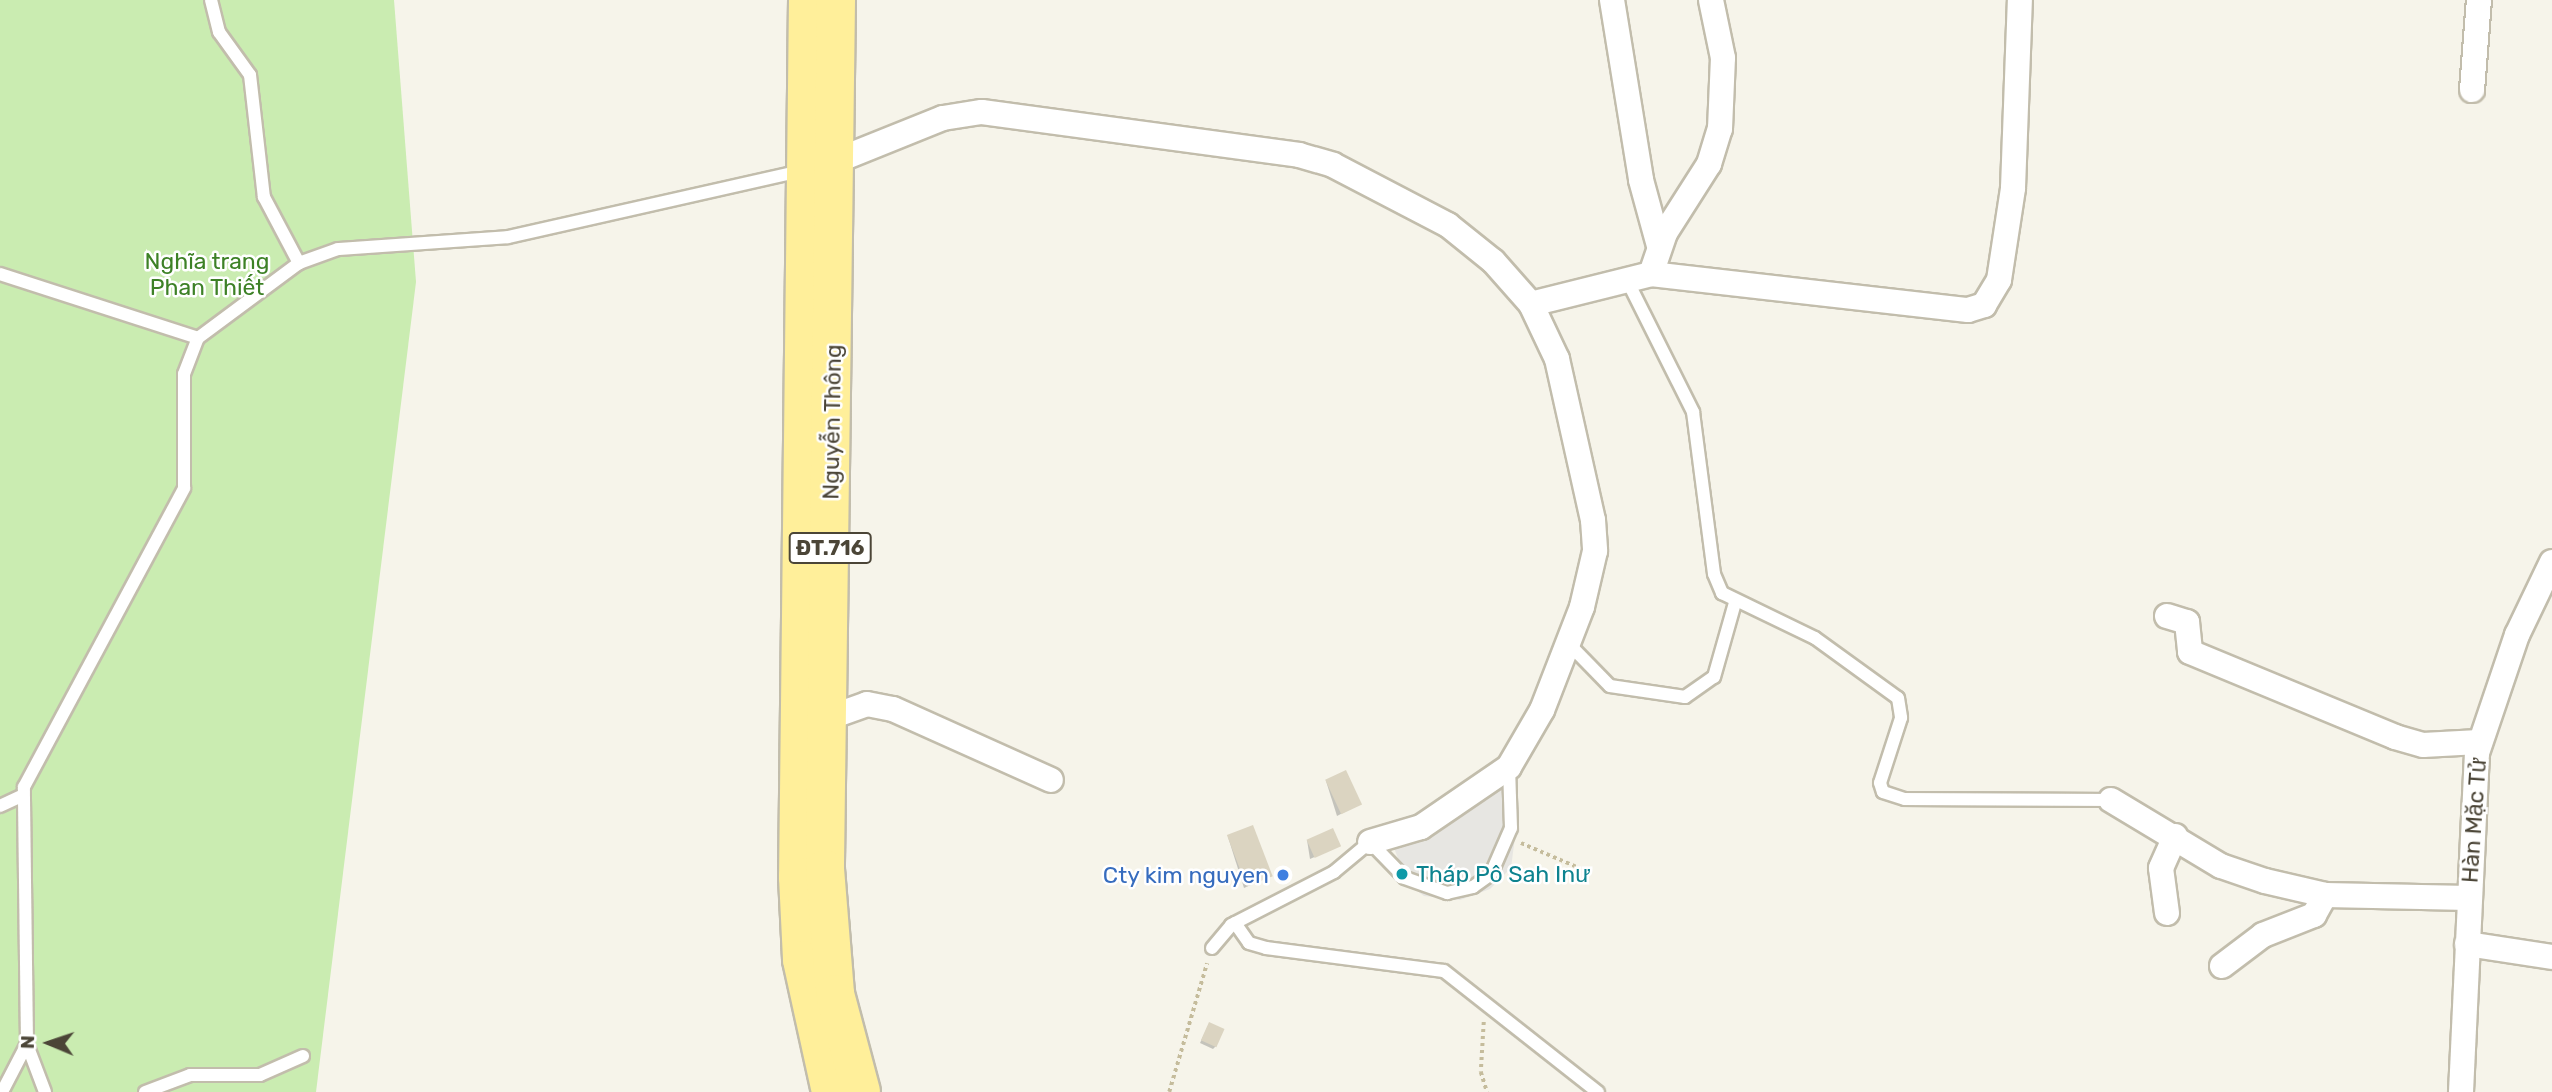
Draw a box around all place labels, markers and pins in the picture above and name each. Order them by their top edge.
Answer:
place label: Tháp Pô Sah Inư [1416,860,1591,888]
place label: Cty kim nguyen [1102,861,1269,889]
marker: Tháp Pô Sah Inư [1394,866,1410,882]
marker: Cty kim nguyen [1275,867,1291,883]

